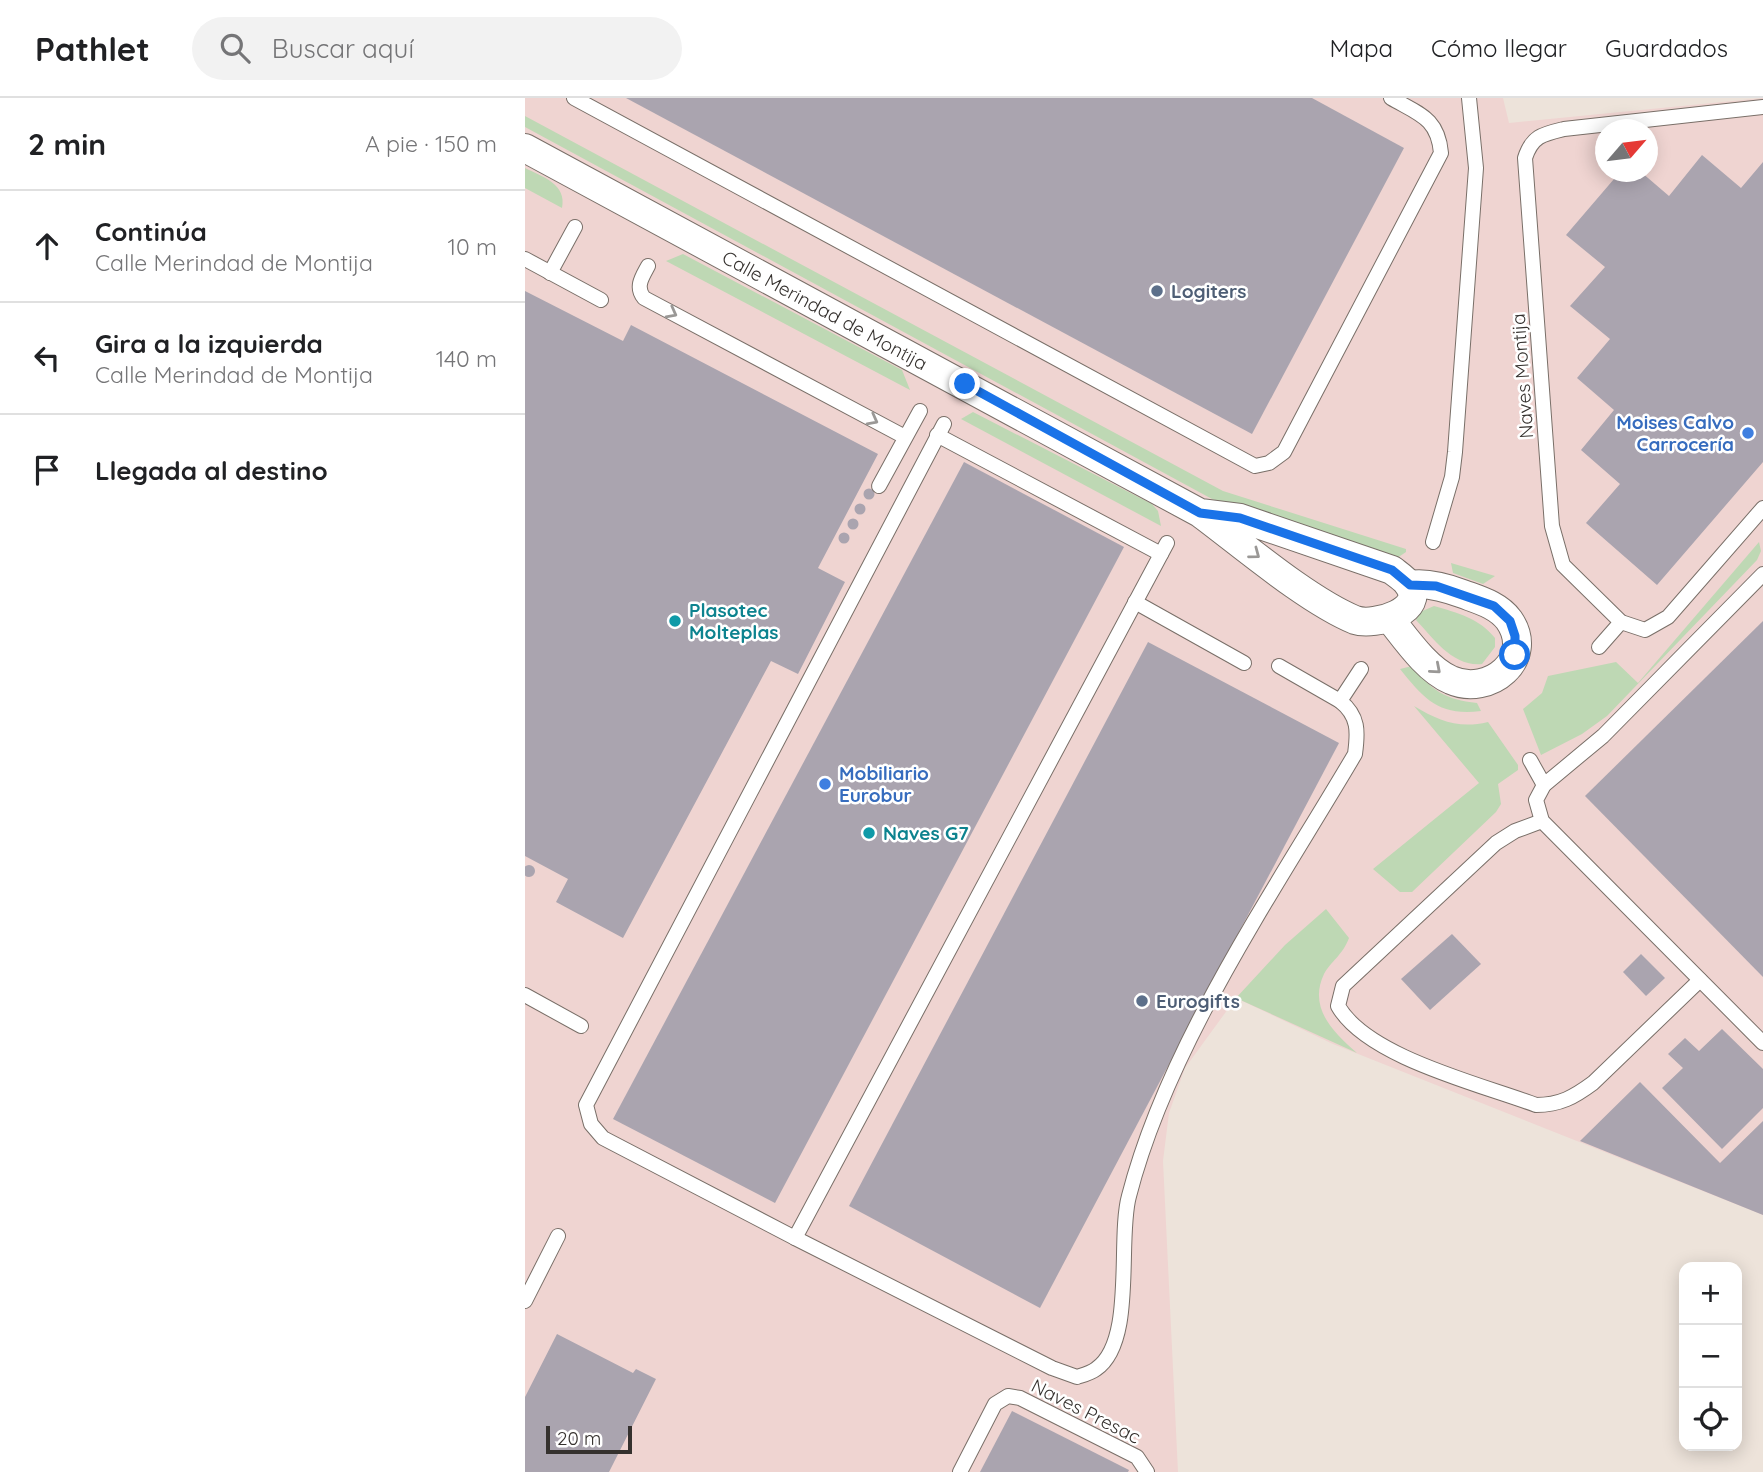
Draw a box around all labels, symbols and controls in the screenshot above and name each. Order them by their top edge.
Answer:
search box [192,17,682,80]
text: Pathlet [35,28,150,69]
icon: search [216,29,254,67]
text: Buscar aquí [272,32,414,65]
text: Mapa [1330,33,1393,63]
text: Cómo llegar [1431,33,1567,63]
text: Guardados [1605,33,1728,63]
north arrow [1595,119,1658,182]
text: 2 min [28,125,106,163]
text: A pie · 150 m [365,129,497,158]
text: Continúa [95,215,207,248]
icon: ahead [28,227,66,265]
text: 10 m [448,232,497,261]
street label: Calle Merindad de Montija [718,245,932,375]
text: Calle Merindad de Montija [95,248,373,277]
place label: Logiters [1171,279,1246,303]
marker: Logiters [1149,283,1165,299]
one-way arrow [665,305,677,319]
street label: Naves Montija [1506,313,1538,439]
text: Gira a la izquierda [95,327,323,360]
icon: left [28,339,66,377]
text: 140 m [436,344,497,373]
text: Calle Merindad de Montija [95,360,373,389]
route end [949,368,980,399]
place label: Moises Calvo Carrocería [1616,410,1734,456]
one-way arrow [866,412,878,425]
marker: Moises Calvo Carrocería [1740,425,1756,441]
icon: arrive [28,451,66,489]
text: Llegada al destino [95,454,328,487]
one-way arrow [1247,546,1259,559]
place label: Plasotec Molteplas [689,598,779,644]
marker: Plasotec Molteplas [667,613,683,629]
route start [1499,639,1530,670]
one-way arrow [1428,661,1441,673]
place label: Mobiliario Eurobur [839,761,929,807]
marker: Mobiliario Eurobur [817,776,833,792]
place label: Naves G7 [883,821,969,845]
marker: Naves G7 [861,825,877,841]
place label: Eurogifts [1156,989,1240,1013]
marker: Eurogifts [1134,993,1150,1009]
map controls [1679,1262,1742,1451]
button: + [1679,1262,1742,1325]
button: − [1679,1325,1742,1388]
street label: Naves Presac [1027,1373,1145,1449]
button: locate [1679,1388,1742,1451]
scale bar [546,1423,632,1455]
text: 20 m [557,1426,601,1450]

